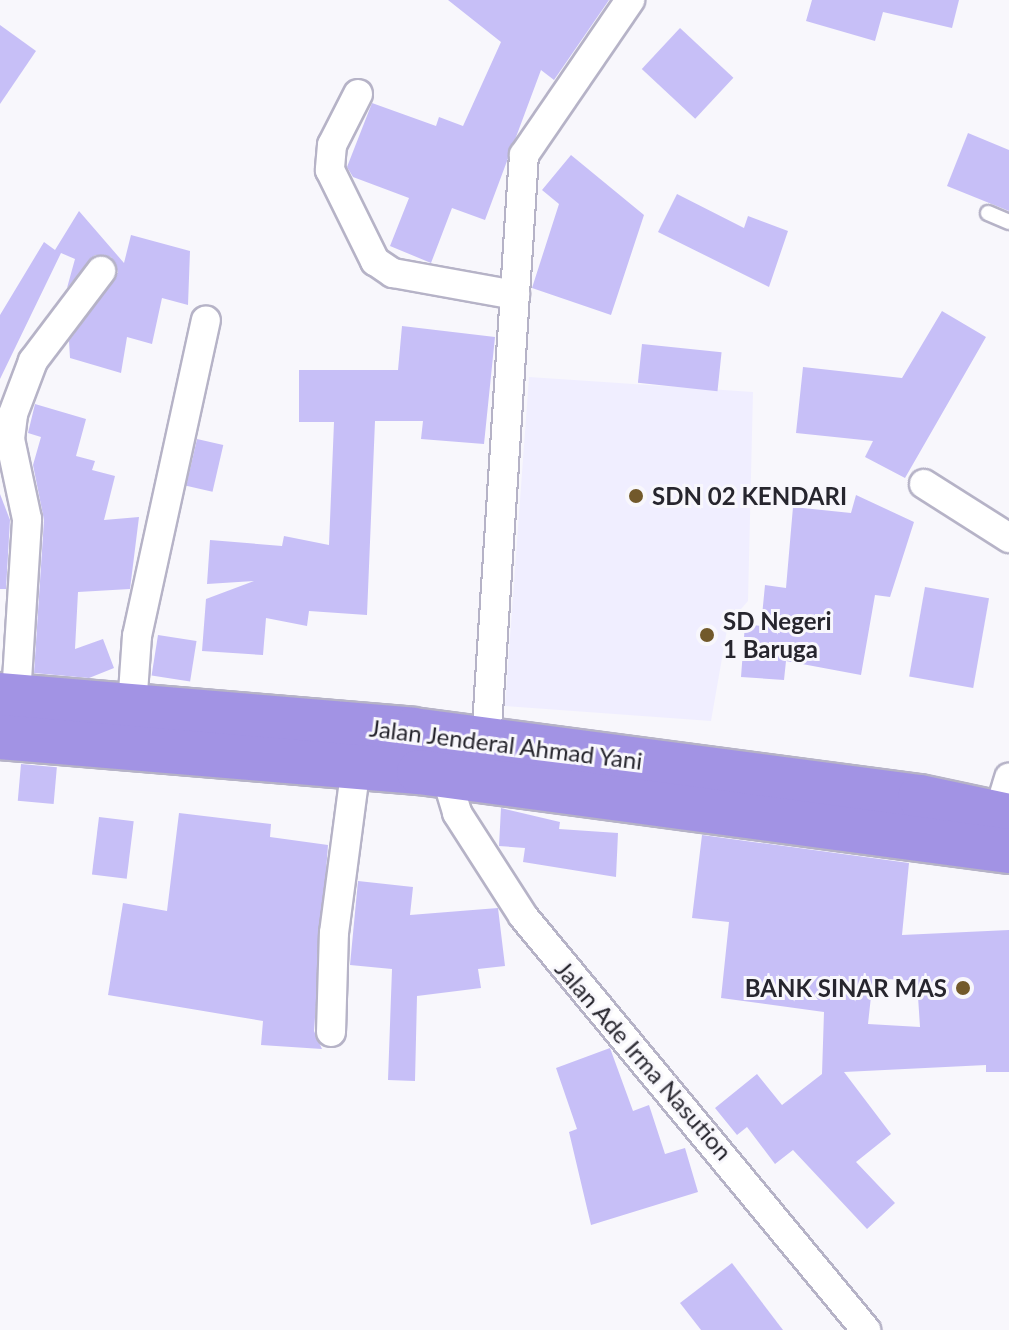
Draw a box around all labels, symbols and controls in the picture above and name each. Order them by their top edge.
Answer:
place label: SDN 02 KENDARI [652,482,847,510]
marker: SDN 02 KENDARI [627,487,645,505]
place label: SD Negeri 1 Baruga [723,607,832,663]
marker: SD Negeri 1 Baruga [698,626,716,644]
street label: Jalan Jenderal Ahmad Yani [367,713,645,775]
street label: Jalan Ade Irma Nasution [549,954,739,1166]
place label: BANK SINAR MAS [745,974,947,1002]
marker: BANK SINAR MAS [954,979,972,997]

